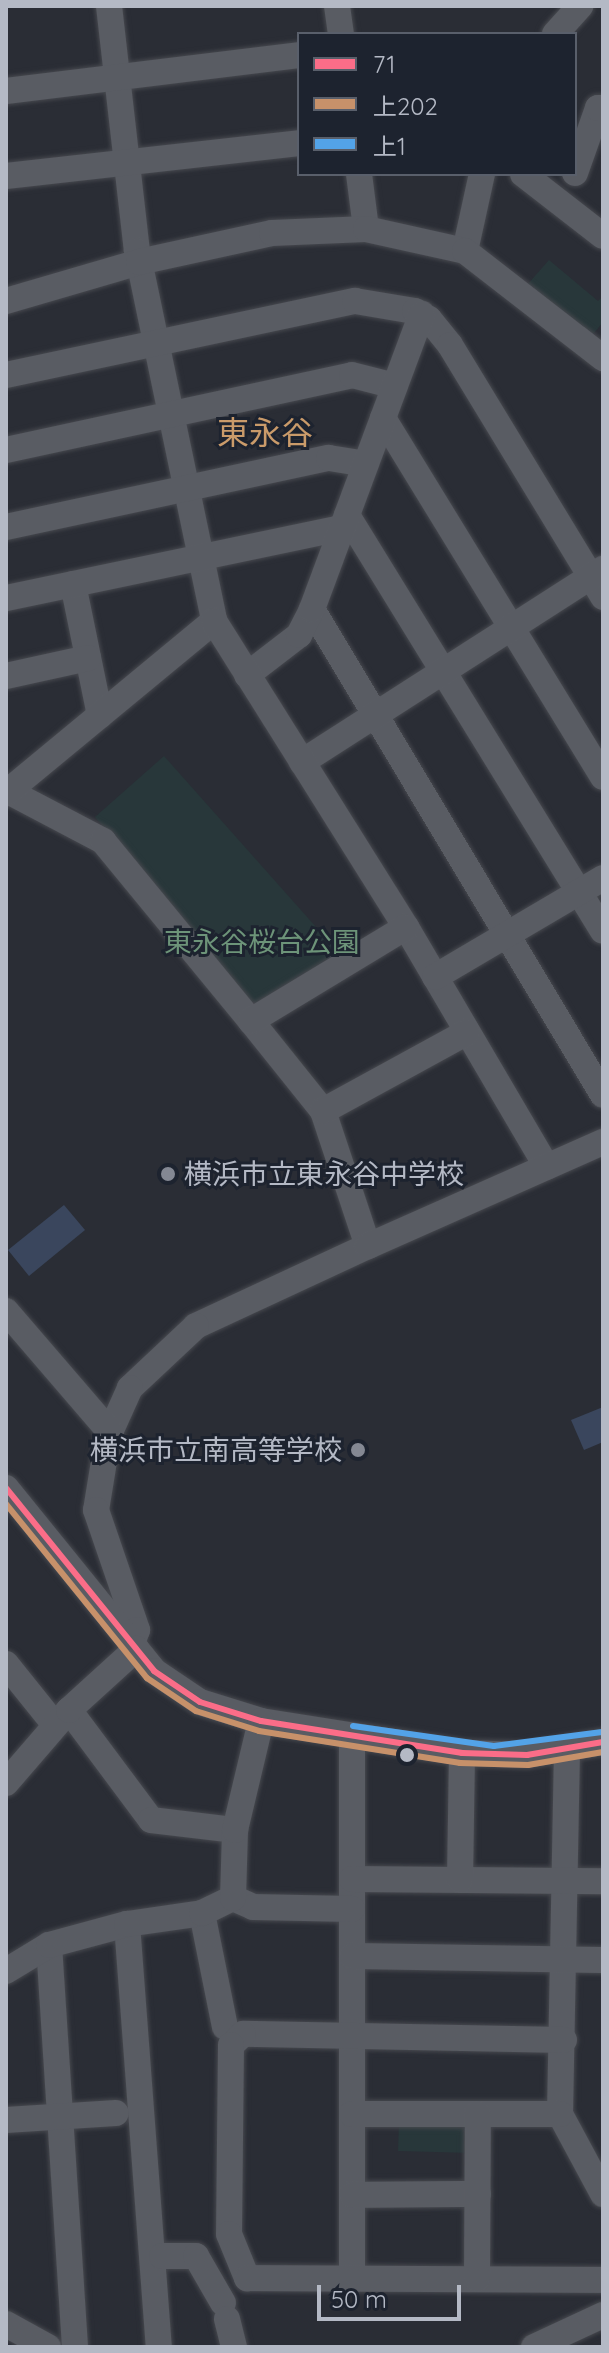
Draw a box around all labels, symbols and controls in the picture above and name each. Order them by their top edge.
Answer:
legend [297,32,577,176]
text: 71 [373,49,395,79]
text: 上202 [373,91,438,121]
text: 上1 [373,131,406,161]
district label: 東永谷 [217,413,313,451]
park label: 東永谷桜台公園 [164,925,360,959]
place label: 横浜市立東永谷中学校 [184,1157,464,1191]
marker: 横浜市立東永谷中学校 [159,1165,177,1183]
place label: 横浜市立南高等学校 [90,1433,342,1467]
marker: 横浜市立南高等学校 [349,1441,367,1459]
unlabelled marker [399,1747,415,1763]
scale bar [321,2269,465,2319]
text: 50 m [331,2284,387,2314]

